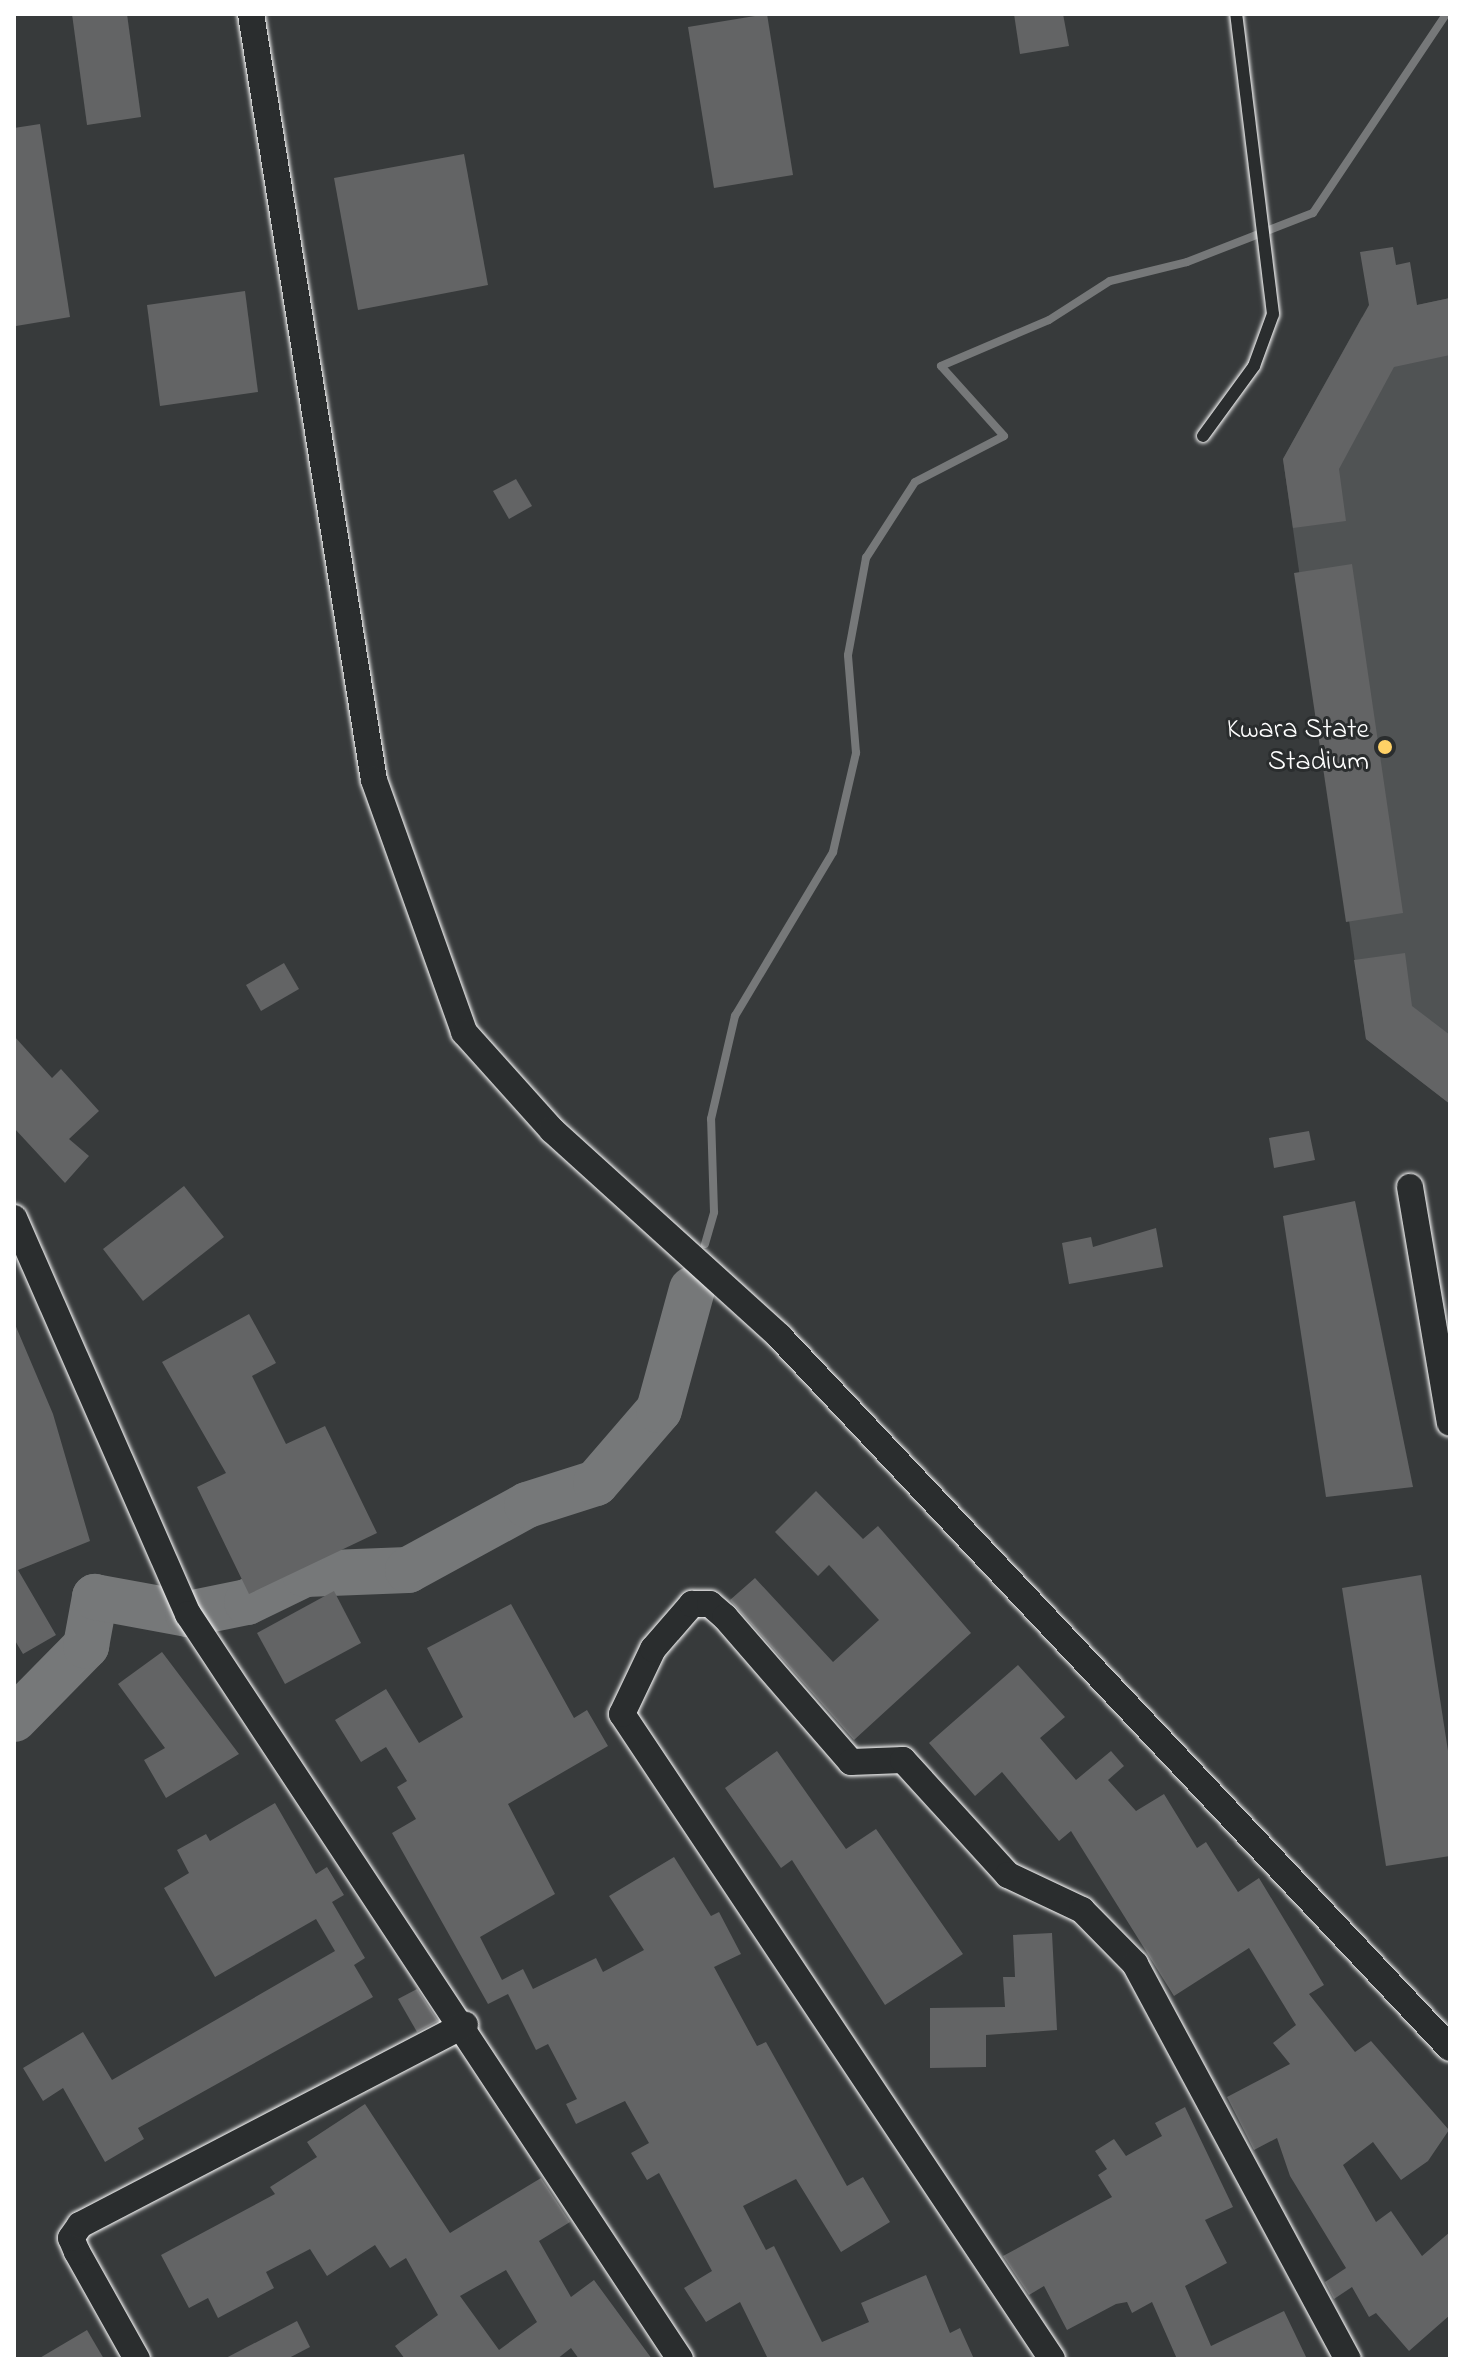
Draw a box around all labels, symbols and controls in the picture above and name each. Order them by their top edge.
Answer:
place label: Kwara State Stadium [1227,714,1369,780]
marker: Kwara State Stadium [1376,738,1394,756]

